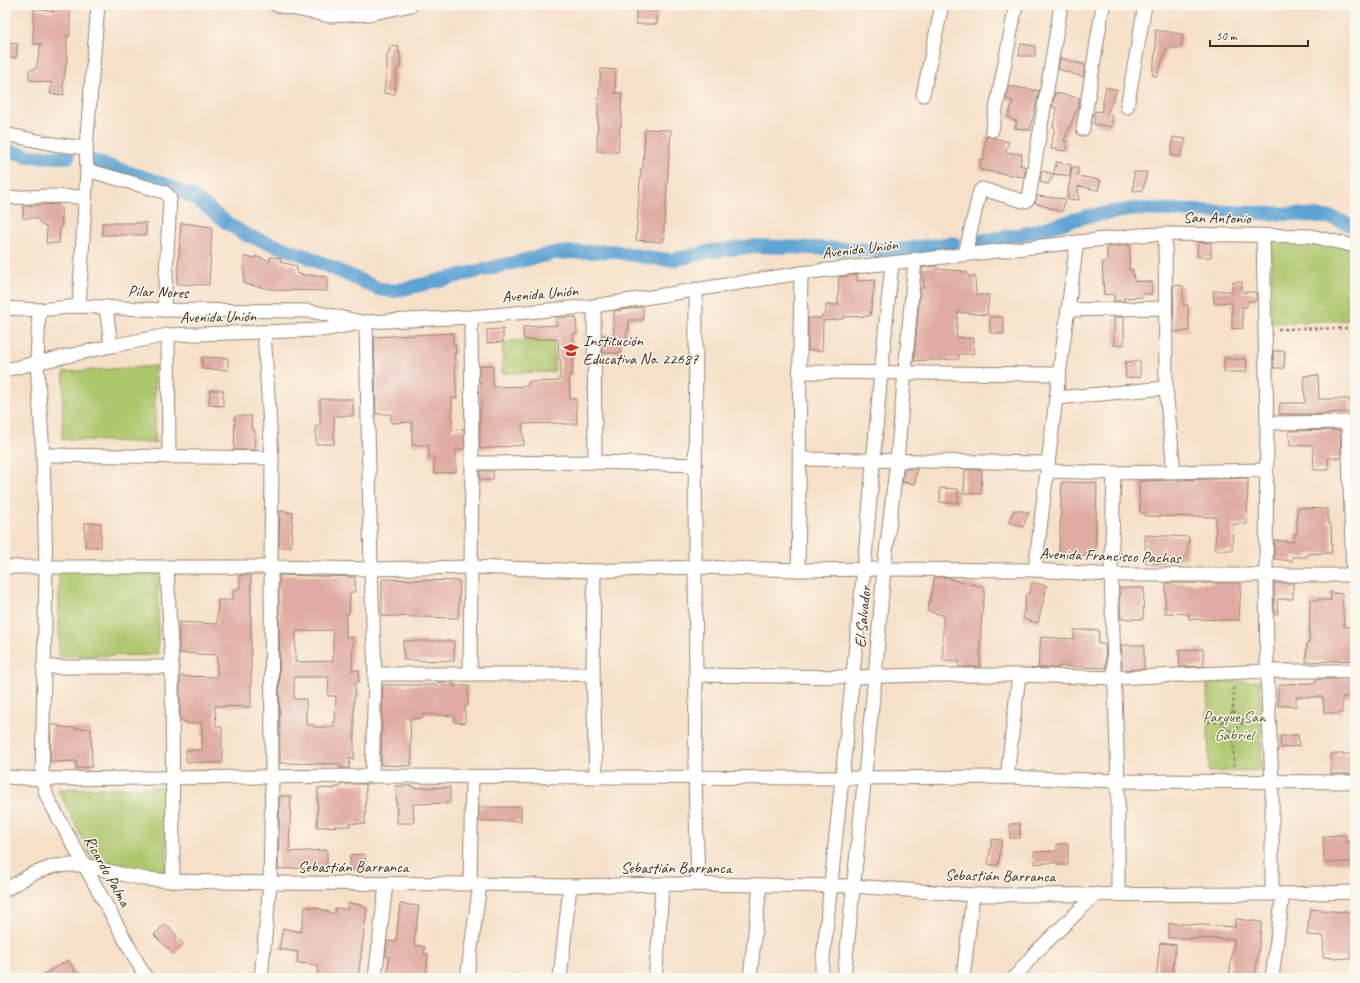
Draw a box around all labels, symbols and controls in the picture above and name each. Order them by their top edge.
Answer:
scale bar [1210,22,1308,48]
text: 50 m [1216,28,1238,44]
street label: San Antonio [1183,207,1252,229]
street label: Avenida Unión [821,234,900,264]
street label: Pilar Nores [127,281,190,303]
street label: Avenida Unión [501,281,580,307]
street label: Avenida Unión [180,306,257,328]
place label: Institución Educativa No. 22687 [583,331,699,369]
school or university icon: Institución Educativa No. 22687 [562,341,580,359]
street label: Avenida Francisco Pachas [1039,544,1182,569]
street label: El Salvador [850,584,876,649]
park label: Parque San Gabriel [1203,707,1266,745]
street label: Ricardo Palma [79,832,135,911]
street label: Sebastián Barranca [298,857,410,877]
street label: Sebastián Barranca [621,858,733,878]
street label: Sebastián Barranca [945,865,1057,887]

